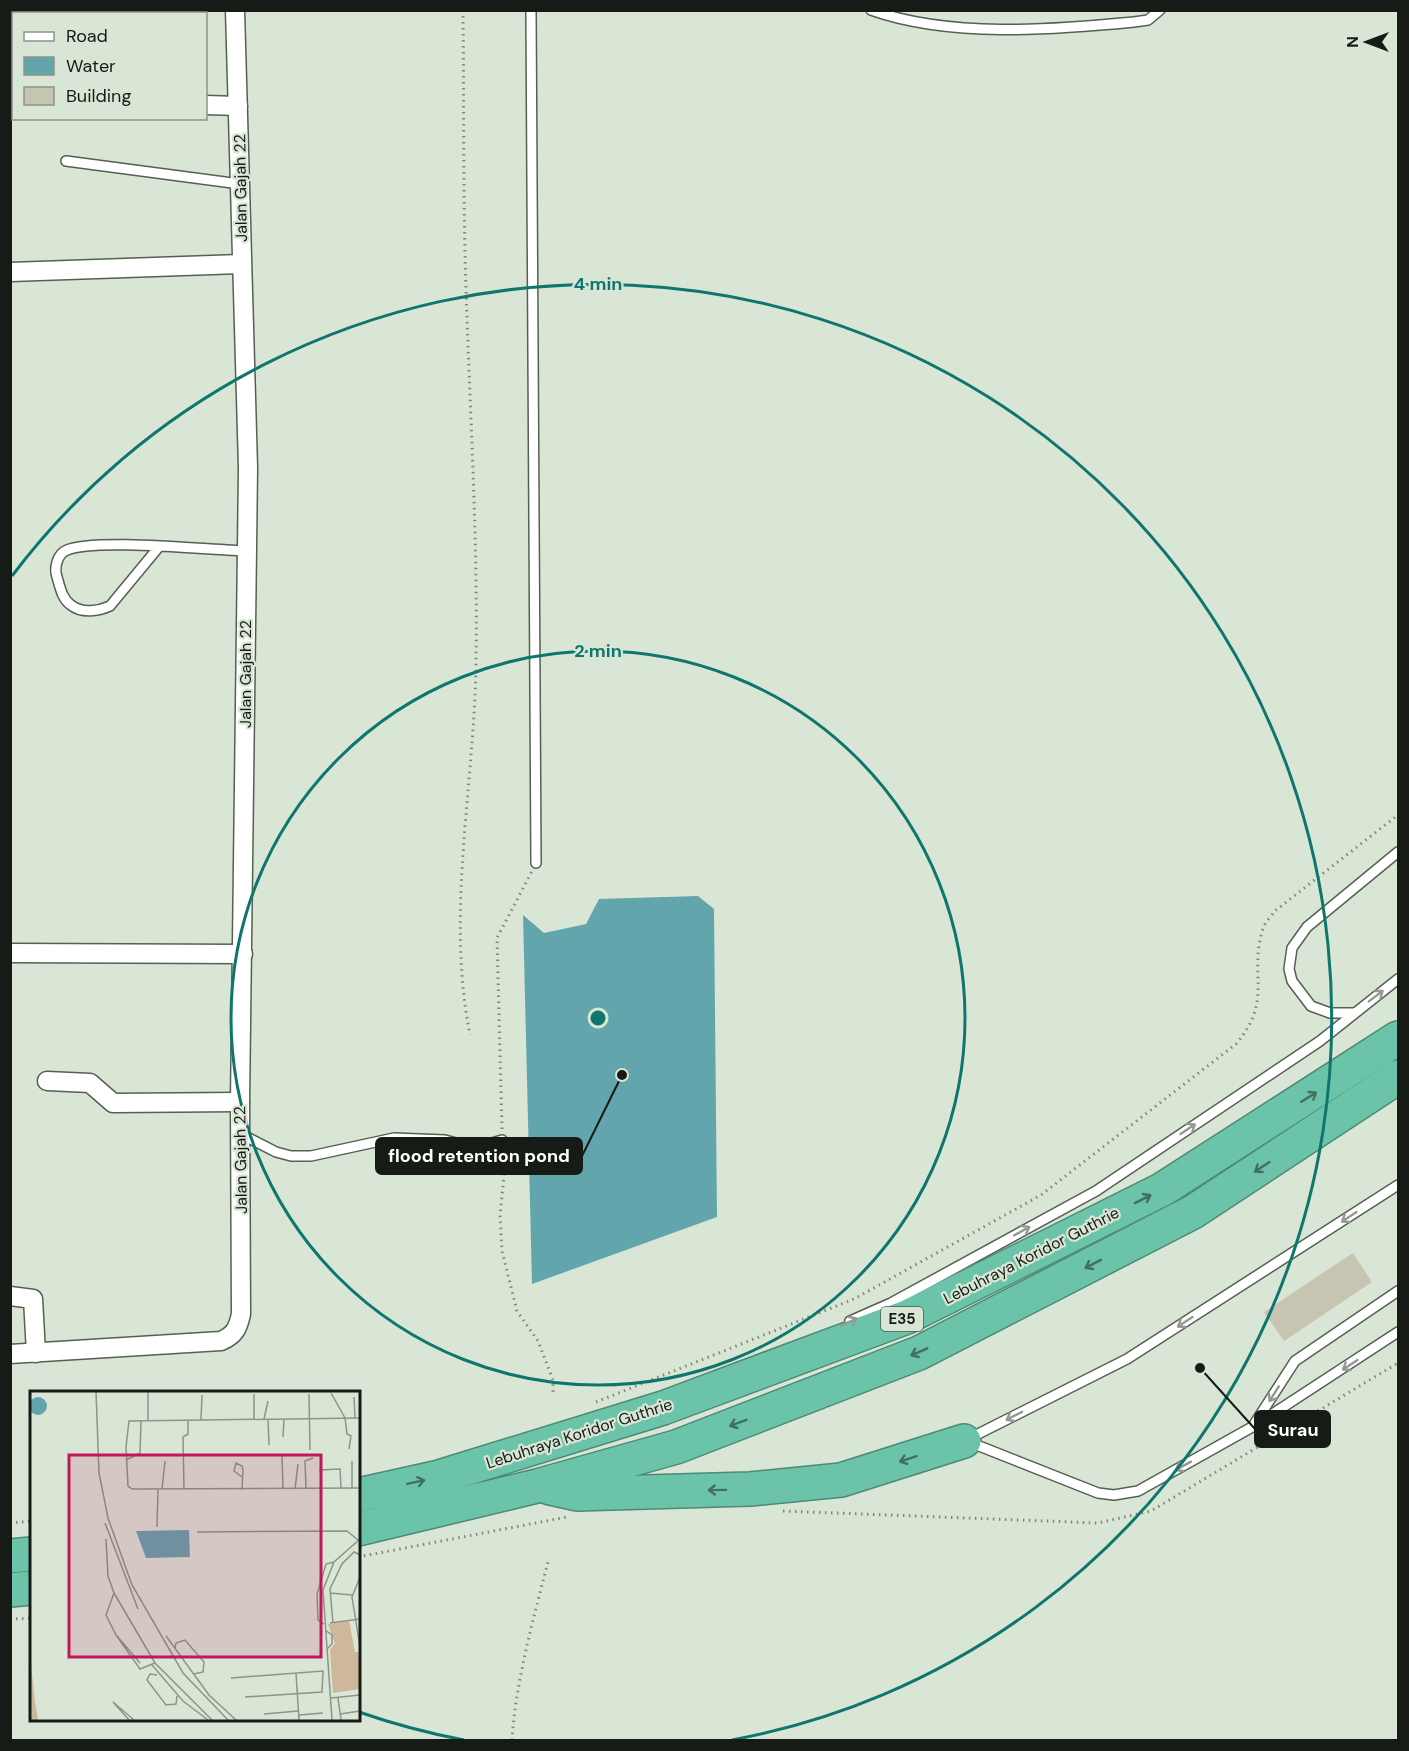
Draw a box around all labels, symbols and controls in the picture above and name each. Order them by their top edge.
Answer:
legend [12,12,207,120]
north arrow [1337,12,1397,72]
text: Road [66,24,108,48]
text: N [1342,36,1363,48]
text: Water [66,54,116,78]
text: Building [66,84,131,108]
street label: Jalan Gajah 22 [229,134,252,242]
text: 4 min [574,272,622,296]
street label: Jalan Gajah 22 [235,620,256,728]
text: 2 min [574,639,622,663]
one-way arrow [1368,990,1384,1003]
centre of rings [588,1008,608,1028]
one-way arrow [1301,1090,1318,1103]
street label: Jalan Gajah 22 [229,1106,252,1214]
one-way arrow [1179,1123,1196,1135]
callout: flood retention pond [376,1138,582,1174]
text: flood retention pond [388,1144,570,1168]
one-way arrow [1254,1161,1271,1174]
one-way arrow [1134,1192,1152,1204]
street label: Lebuhraya Koridor Guthrie [940,1202,1123,1309]
one-way arrow [1341,1211,1358,1223]
one-way arrow [1013,1225,1030,1237]
one-way arrow [1084,1258,1102,1270]
road number: E35 [881,1307,923,1331]
one-way arrow [840,1315,858,1327]
one-way arrow [1177,1316,1194,1328]
one-way arrow [911,1347,929,1358]
one-way arrow [1342,1359,1359,1371]
one-way arrow [1268,1385,1281,1402]
inset map [30,1391,360,1721]
street label: Lebuhraya Koridor Guthrie [483,1393,675,1474]
one-way arrow [1006,1411,1024,1422]
callout: Surau [1255,1411,1330,1447]
one-way arrow [729,1418,747,1429]
text: Surau [1268,1418,1318,1442]
one-way arrow [899,1454,918,1465]
one-way arrow [1175,1460,1192,1472]
one-way arrow [406,1476,425,1488]
one-way arrow [708,1484,728,1496]

